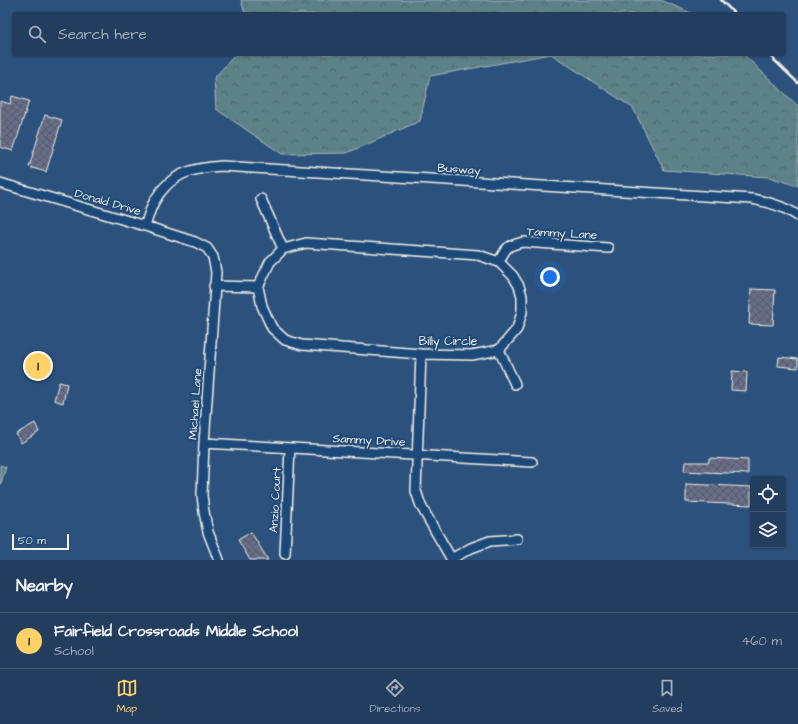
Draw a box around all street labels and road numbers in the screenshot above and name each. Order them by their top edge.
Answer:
street label: Busway [437,160,481,181]
street label: Donald Drive [73,185,144,220]
street label: Tammy Lane [526,223,598,245]
street label: Billy Circle [419,333,478,351]
street label: Michael Lane [185,367,207,440]
street label: Sammy Drive [332,430,406,452]
street label: Anzio Court [265,467,286,533]

